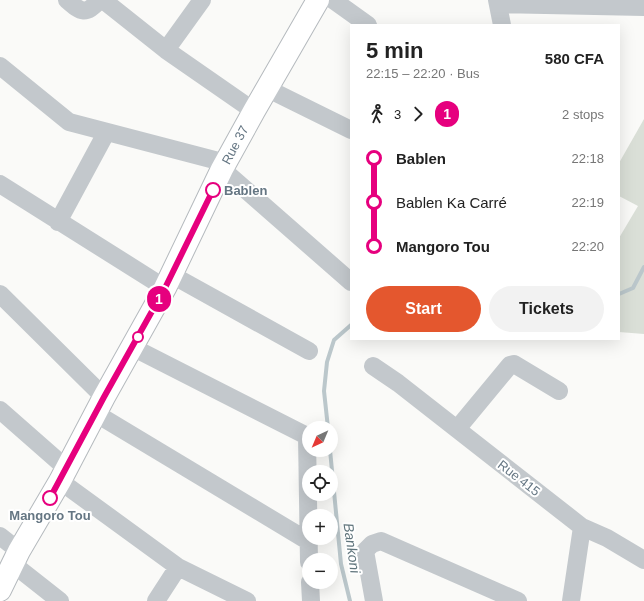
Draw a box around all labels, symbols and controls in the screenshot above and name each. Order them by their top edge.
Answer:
text: 5 min [366,38,423,63]
text: 580 CFA [545,50,604,67]
text: 22:15 – 22:20 · Bus [366,66,479,81]
icon: walk [366,103,388,125]
icon: forward [407,103,429,125]
text: 1 [443,106,451,122]
text: 3 [394,107,401,122]
text: 2 stops [562,107,604,122]
street label: Rue 37 [219,123,251,167]
text: Bablen [396,150,446,167]
text: 22:18 [571,151,604,166]
marker: Bablen [205,182,221,198]
place label: Bablen [224,183,267,198]
text: Bablen Ka Carré [396,194,507,211]
text: 22:19 [571,195,604,210]
text: Mangoro Tou [396,238,490,255]
text: 22:20 [571,239,604,254]
line badge: 1 [146,286,172,312]
button: Start [366,286,481,332]
button: Tickets [489,286,604,332]
text: 1 [155,291,163,307]
unlabelled marker [132,331,144,343]
north arrow [302,421,338,457]
map controls [302,421,338,589]
street label: Rue 415 [495,457,543,499]
button: locate [302,465,338,501]
marker: Mangoro Tou [42,490,58,506]
place label: Mangoro Tou [9,508,91,523]
button: + [302,509,338,545]
water label: Bankoni [341,522,364,575]
button: − [302,553,338,589]

